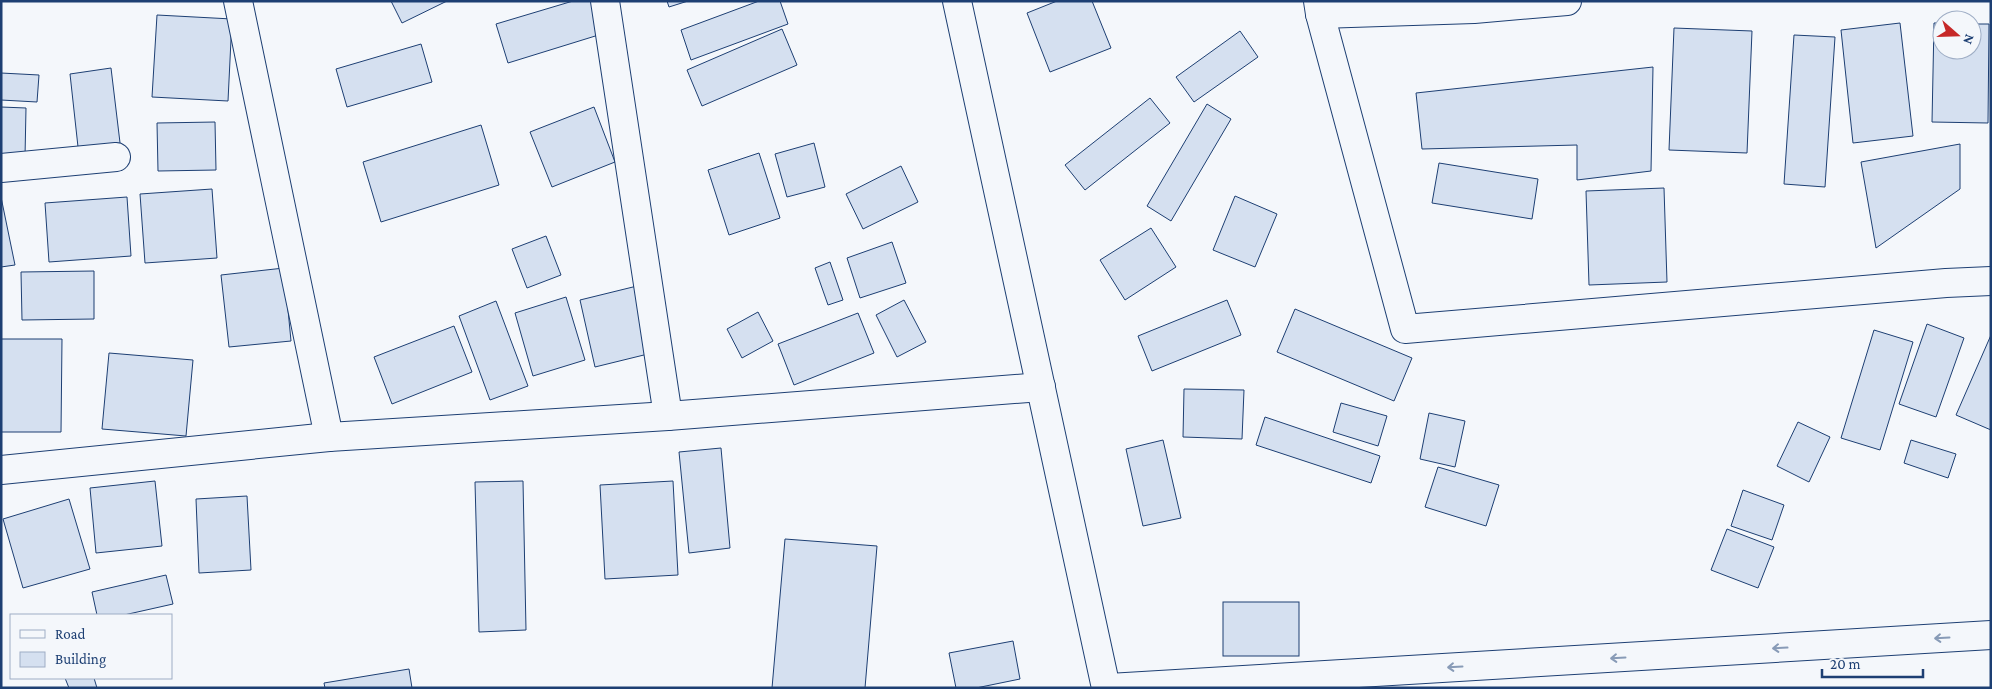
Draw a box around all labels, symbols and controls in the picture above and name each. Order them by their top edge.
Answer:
north arrow [1932,10,1982,60]
text: N [1960,32,1978,47]
legend [10,614,172,679]
text: Road [55,626,86,642]
one-way arrow [1934,634,1950,643]
one-way arrow [1772,643,1788,653]
scale bar [1822,646,1923,678]
text: Building [55,651,106,668]
one-way arrow [1610,653,1626,662]
text: 20 m [1830,656,1861,672]
one-way arrow [1448,663,1464,672]

